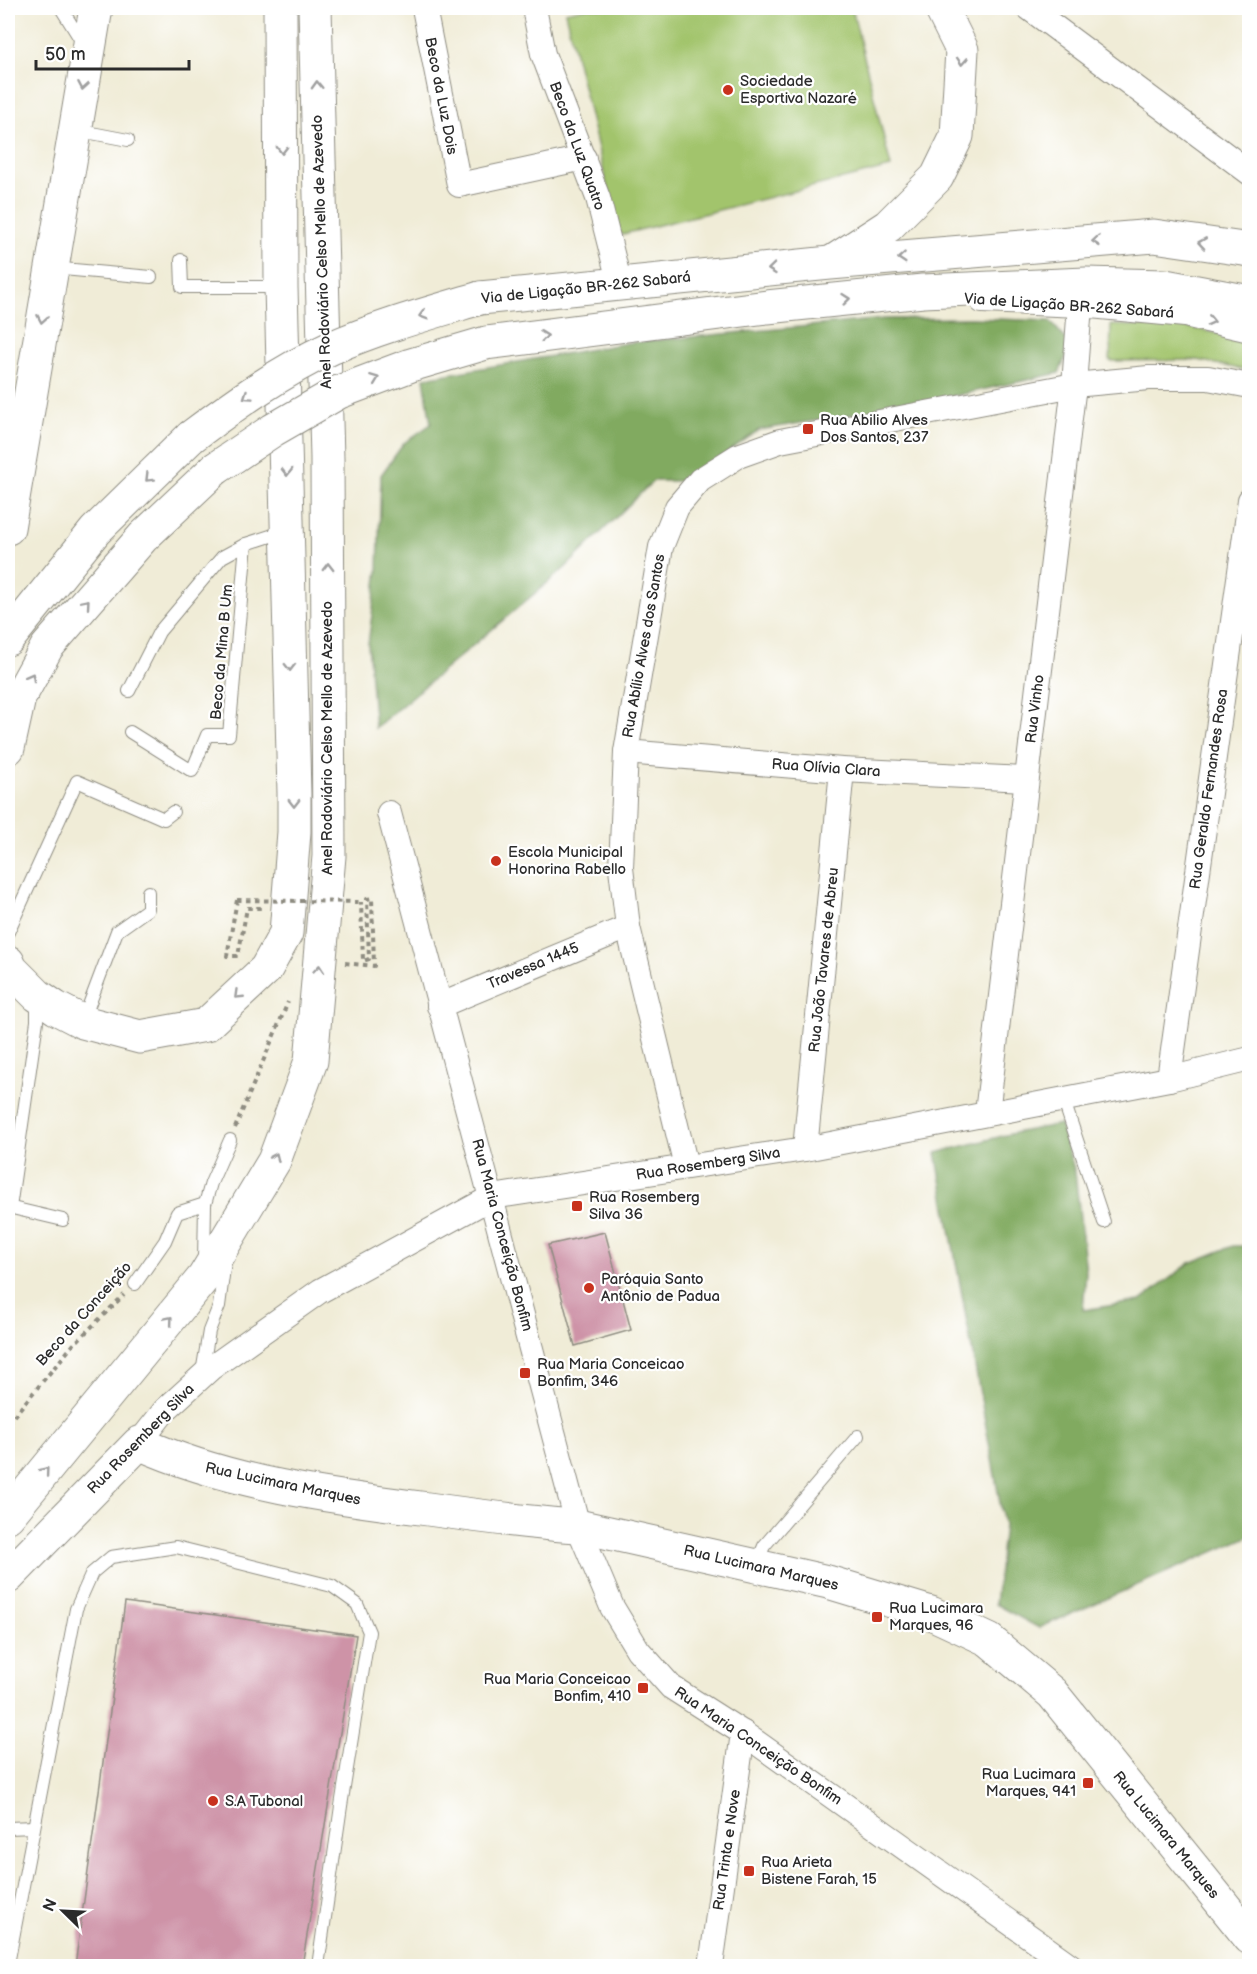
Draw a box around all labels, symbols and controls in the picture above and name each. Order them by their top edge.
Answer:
scale bar [36,33,189,71]
street label: Beco da Luz Dois [420,36,462,157]
text: 50 m [45,44,86,65]
one-way arrow [955,57,968,66]
place label: Sociedade Esportiva Nazaré [740,72,857,108]
street label: Beco da Luz Quatro [545,79,609,213]
one-way arrow [311,80,324,89]
one-way arrow [77,81,89,90]
marker: Sociedade Esportiva Nazaré [721,83,735,97]
street label: Anel Rodoviário Celso Mello de Azevedo [308,115,336,389]
one-way arrow [276,145,288,154]
one-way arrow [1091,234,1100,247]
one-way arrow [1197,238,1206,250]
one-way arrow [897,251,906,264]
one-way arrow [767,262,776,275]
street label: Via de Ligação BR-262 Sabará [480,268,692,308]
street label: Via de Ligação BR-262 Sabará [963,289,1175,323]
one-way arrow [842,293,851,306]
one-way arrow [419,308,429,320]
one-way arrow [1205,314,1215,327]
one-way arrow [37,315,49,324]
one-way arrow [540,330,549,342]
one-way arrow [369,373,380,386]
one-way arrow [243,389,254,400]
place label: Rua Abilio Alves Dos Santos, 237 [820,411,929,447]
marker: Rua Abilio Alves Dos Santos, 237 [801,422,815,436]
one-way arrow [281,467,293,476]
one-way arrow [146,470,157,481]
street label: Rua Abílio Alves dos Santos [618,552,670,739]
one-way arrow [322,562,334,571]
street label: Beco da Mina B Um [207,583,237,721]
one-way arrow [78,599,89,610]
street label: Anel Rodoviário Celso Mello de Azevedo [318,601,337,875]
one-way arrow [284,662,296,671]
one-way arrow [24,672,35,683]
street label: Rua Vinho [1021,674,1049,744]
street label: Rua Geraldo Fernandes Rosa [1186,688,1232,890]
street label: Rua Olívia Clara [771,755,881,781]
one-way arrow [288,798,300,807]
place label: Escola Municipal Honorina Rabello [508,843,626,879]
marker: Escola Municipal Honorina Rabello [489,854,503,868]
street label: Rua João Tavares de Abreu [805,867,843,1053]
street label: Travessa 1445 [484,938,582,994]
one-way arrow [313,965,326,974]
one-way arrow [234,988,245,999]
street label: Rua Maria Conceição Bonfim [467,1137,537,1333]
street label: Rua Rosemberg Silva [634,1143,782,1185]
one-way arrow [268,1153,280,1164]
place label: Rua Rosemberg Silva 36 [589,1188,700,1224]
marker: Rua Rosemberg Silva 36 [570,1199,584,1213]
street label: Beco da Conceição [32,1258,136,1370]
place label: Paróquia Santo Antônio de Padua [601,1270,720,1306]
marker: Paróquia Santo Antônio de Padua [582,1281,596,1295]
one-way arrow [162,1316,173,1327]
place label: Rua Maria Conceicao Bonfim, 346 [537,1355,684,1391]
marker: Rua Maria Conceicao Bonfim, 346 [518,1366,532,1380]
street label: Rua Rosemberg Silva [83,1380,199,1498]
street label: Rua Lucimara Marques [203,1458,363,1510]
one-way arrow [37,1466,48,1477]
street label: Rua Lucimara Marques [682,1541,841,1595]
place label: Rua Lucimara Marques, 96 [889,1599,984,1635]
marker: Rua Lucimara Marques, 96 [870,1610,884,1624]
place label: Rua Maria Conceicao Bonfim, 410 [484,1670,631,1706]
marker: Rua Maria Conceicao Bonfim, 410 [636,1681,650,1695]
street label: Rua Maria Conceição Bonfim [670,1683,846,1809]
place label: Rua Lucimara Marques, 941 [981,1765,1076,1801]
street label: Rua Lucimara Marques [1109,1767,1224,1903]
marker: Rua Lucimara Marques, 941 [1081,1776,1095,1790]
street label: Rua Trinta e Nove [709,1788,745,1912]
place label: S.A Tubonal [225,1792,303,1811]
marker: S.A Tubonal [206,1794,220,1808]
place label: Rua Arieta Bistene Farah, 15 [761,1853,877,1889]
marker: Rua Arieta Bistene Farah, 15 [742,1864,756,1878]
north arrow [33,1881,93,1941]
text: N [40,1896,62,1915]

